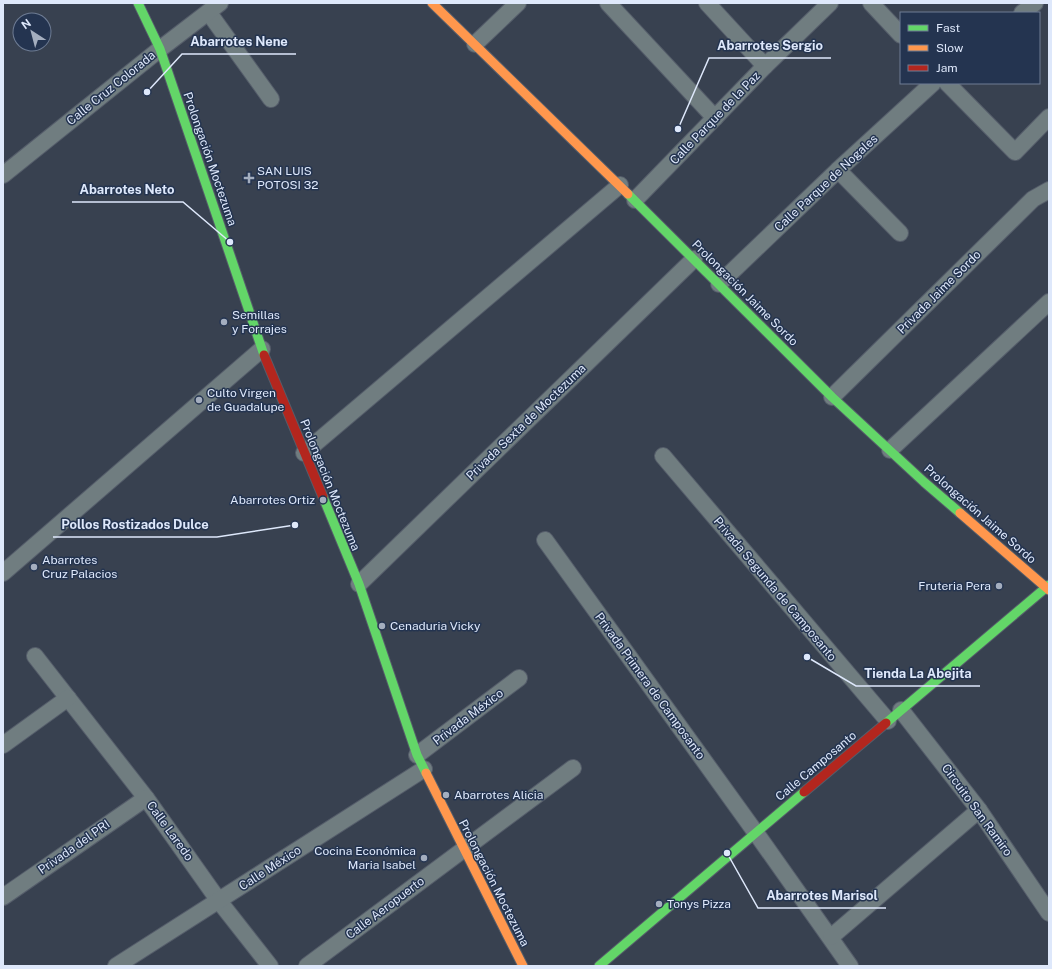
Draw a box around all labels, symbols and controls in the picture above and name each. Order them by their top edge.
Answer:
north arrow [12,12,52,52]
legend [900,12,1040,84]
text: N [19,17,33,31]
text: Fast [936,21,961,35]
callout: Abarrotes Nene [182,29,296,54]
callout: Abarrotes Sergio [709,33,831,58]
text: Abarrotes Nene [190,34,288,49]
text: Abarrotes Sergio [717,38,823,53]
text: Slow [936,41,964,55]
street label: Calle Cruz Colorada [64,48,158,128]
text: Jam [936,61,958,75]
street label: Calle Parque de la Paz [667,69,763,167]
street label: Prolongación Moctezuma [181,90,239,228]
street label: Calle Parque de Nogales [771,131,881,235]
place label: SAN LUIS POTOSI 32 [257,164,318,192]
marker: SAN LUIS POTOSI 32 [244,173,254,183]
callout: Abarrotes Neto [72,177,183,202]
text: Abarrotes Neto [80,182,174,197]
street label: Prolongación Jaime Sordo [689,237,801,349]
street label: Privada Jaime Sordo [894,247,984,337]
place label: Semillas y Forrajes [232,308,287,336]
marker: Semillas y Forrajes [219,317,229,327]
street label: Privada Sexta de Moctezuma [463,361,589,483]
place label: Culto Virgen de Guadalupe [207,386,285,414]
marker: Culto Virgen de Guadalupe [194,395,204,405]
street label: Prolongación Moctezuma [297,417,363,553]
street label: Prolongación Jaime Sordo [921,462,1039,567]
place label: Abarrotes Ortiz [230,493,315,507]
marker: Abarrotes Ortiz [318,495,328,505]
callout: Pollos Rostizados Dulce [53,512,217,537]
street label: Privada Segunda de Camposanto [711,514,840,664]
text: Pollos Rostizados Dulce [61,517,209,532]
place label: Abarrotes Cruz Palacios [42,553,117,581]
marker: Abarrotes Cruz Palacios [29,562,39,572]
place label: Fruteria Pera [918,579,991,593]
marker: Fruteria Pera [994,581,1004,591]
street label: Privada Primera de Camposanto [592,610,708,762]
place label: Cenaduria Vicky [390,619,481,633]
marker: Cenaduria Vicky [377,621,387,631]
callout: Tienda La Abejita [856,661,980,686]
text: Tienda La Abejita [864,666,972,681]
street label: Privada México [430,686,506,748]
street label: Calle Camposanto [773,728,859,804]
street label: Circuito San Ramiro [939,761,1015,859]
place label: Abarrotes Alicia [454,788,543,802]
marker: Abarrotes Alicia [441,790,451,800]
street label: Calle Laredo [144,799,196,864]
street label: Privada del PRI [36,817,112,877]
street label: Prolongación Moctezuma [456,817,532,949]
street label: Calle México [236,843,304,893]
place label: Cocina Económica Maria Isabel [314,844,416,872]
marker: Cocina Económica Maria Isabel [419,853,429,863]
street label: Calle Aeropuerto [343,874,427,942]
callout: Abarrotes Marisol [758,883,886,908]
text: Abarrotes Marisol [766,888,878,903]
place label: Tonys Pizza [667,897,731,911]
marker: Tonys Pizza [654,899,664,909]

